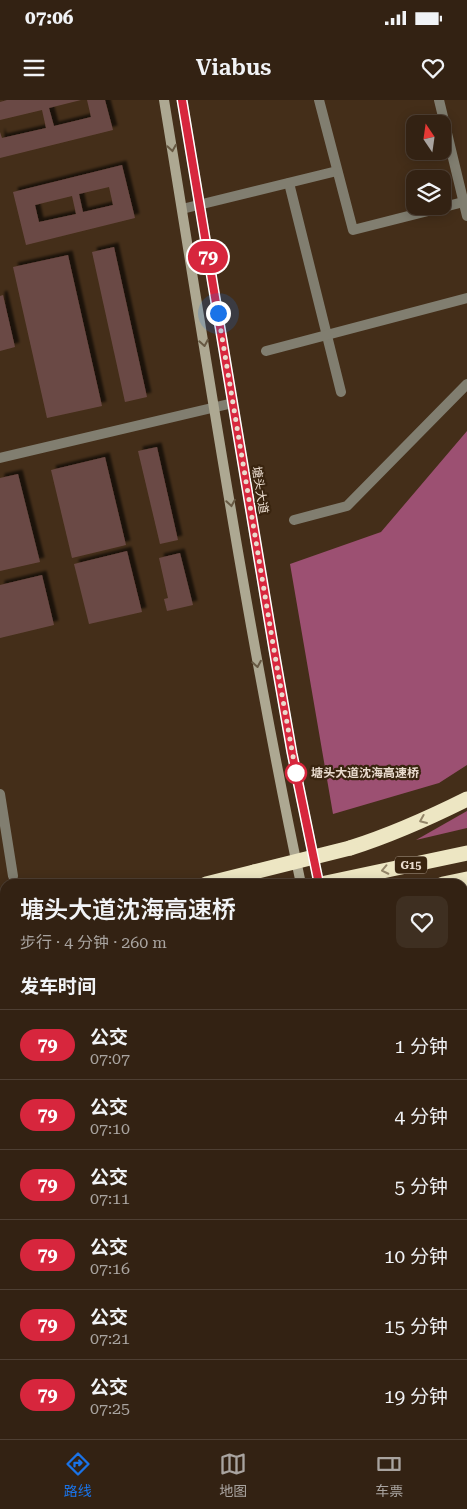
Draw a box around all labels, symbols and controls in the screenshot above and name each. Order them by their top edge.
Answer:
text: 07:06 [25,6,74,29]
icon: menu [20,54,48,82]
icon: heart [419,54,447,82]
text: Viabus [196,55,271,80]
north arrow [406,115,451,160]
map controls [406,115,451,215]
one-way arrow [166,144,176,152]
button: layers [406,170,451,215]
line badge: 79 [186,241,230,273]
text: 79 [198,246,218,267]
your location [206,301,231,326]
one-way arrow [199,339,209,347]
street label: 塘头大道 [249,465,271,515]
one-way arrow [225,500,236,508]
one-way arrow [252,659,262,668]
marker: 塘头大道沈海高速桥 [285,762,307,784]
place label: 塘头大道沈海高速桥 [311,766,419,780]
one-way arrow [419,814,428,825]
road number: G15 [395,856,427,874]
one-way arrow [381,865,390,875]
text: 塘头大道沈海高速桥 [20,896,236,924]
button: heart [396,896,448,948]
text: 步行 · 4 分钟 · 260 m [20,933,167,952]
text: 发车时间 [20,975,96,998]
text: 公交 [90,1026,128,1049]
text: 79 [37,1034,58,1055]
text: 1 分钟 [395,1035,448,1058]
text: 07:07 [90,1049,130,1068]
text: 公交 [90,1096,128,1119]
text: 79 [37,1104,58,1125]
text: 4 分钟 [395,1105,448,1128]
text: 07:10 [90,1119,130,1138]
text: 公交 [90,1166,128,1189]
text: 79 [37,1174,58,1195]
text: 5 分钟 [395,1175,448,1198]
text: 07:11 [90,1189,130,1208]
text: 公交 [90,1236,128,1259]
text: 79 [37,1244,58,1265]
text: 10 分钟 [384,1245,448,1268]
text: 07:16 [90,1259,130,1278]
text: 公交 [90,1306,128,1329]
text: 79 [37,1314,58,1335]
text: 15 分钟 [384,1315,448,1338]
text: 07:21 [90,1329,130,1348]
text: 公交 [90,1376,128,1399]
text: 79 [37,1384,58,1405]
text: 19 分钟 [384,1385,448,1408]
text: 07:25 [90,1399,130,1418]
tab: 路线 [64,1450,92,1500]
tab: 地图 [219,1450,247,1500]
tab: 车票 [375,1450,403,1500]

